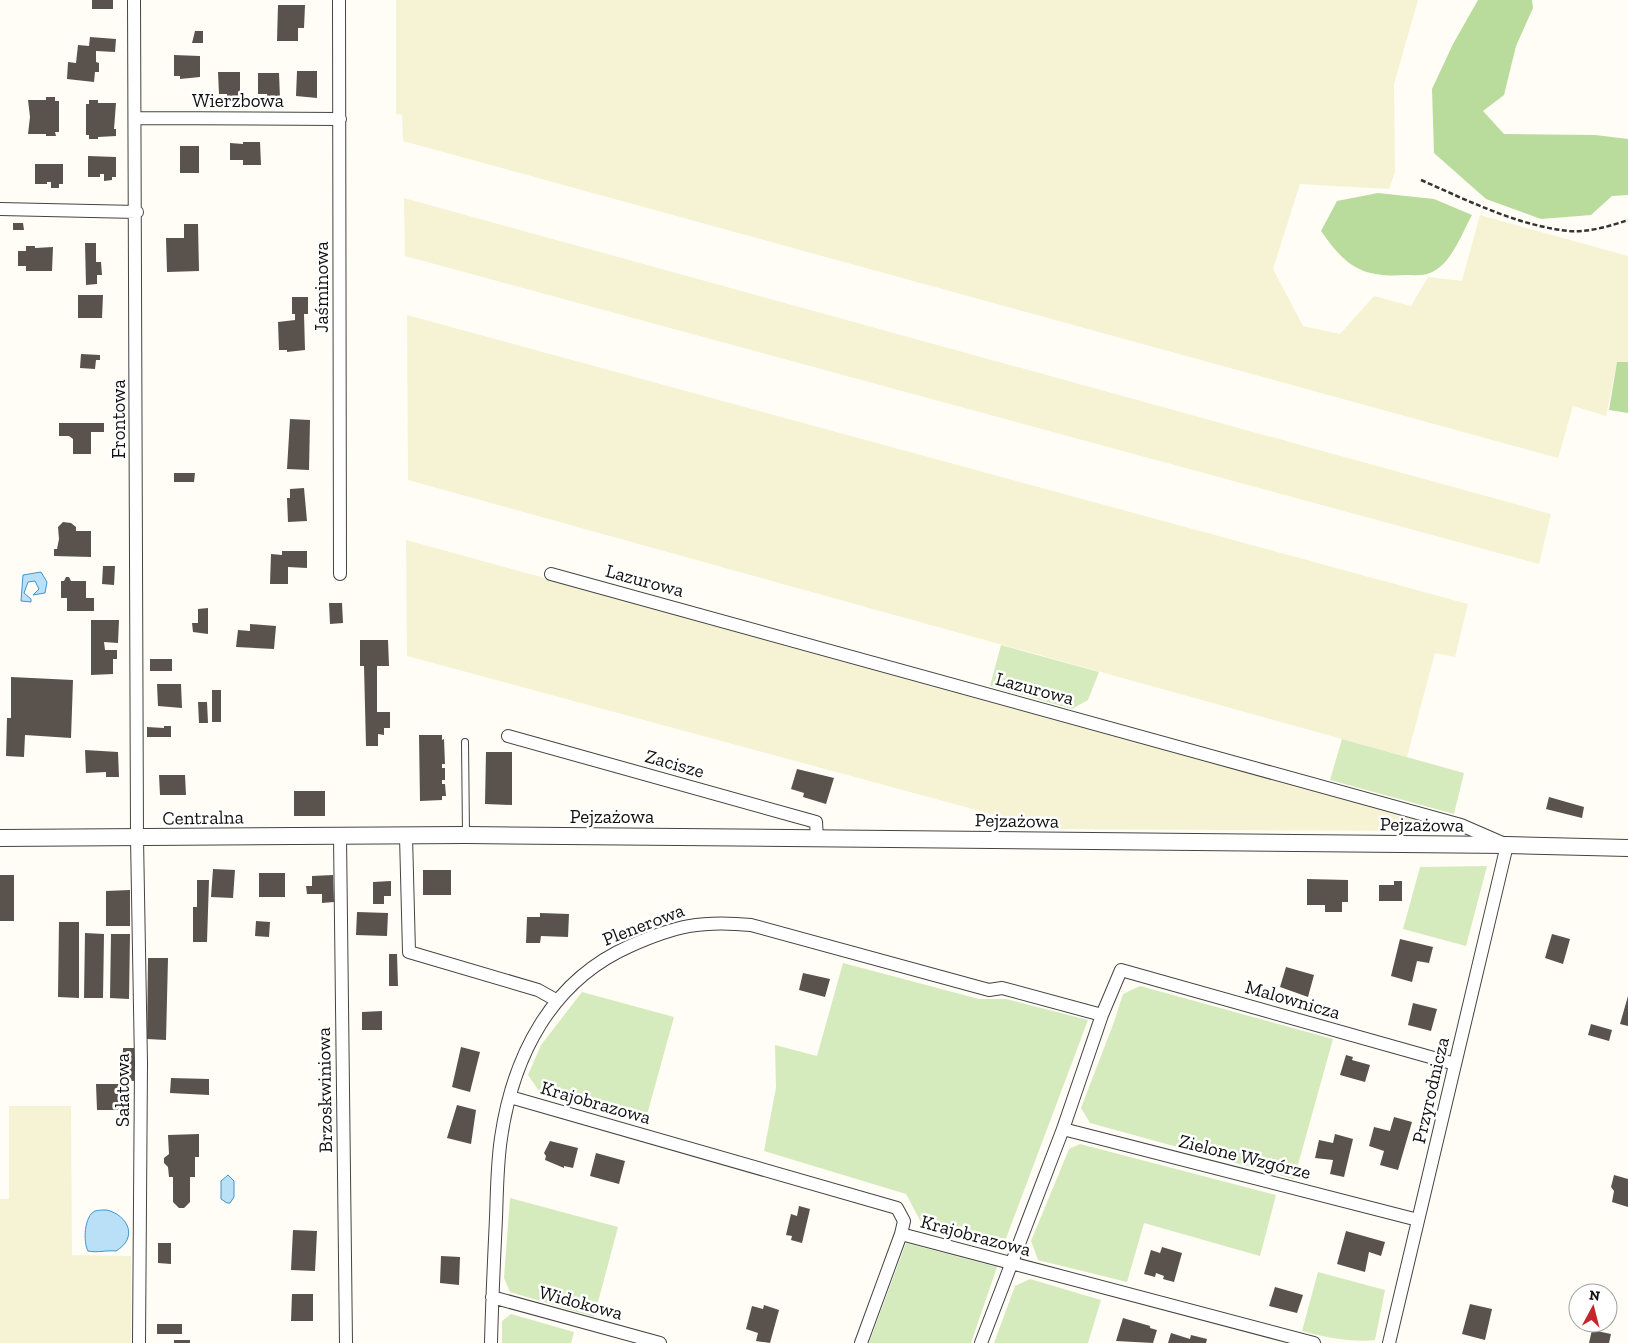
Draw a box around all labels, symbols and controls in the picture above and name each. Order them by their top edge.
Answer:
street label: Wierzbowa [192,89,284,112]
street label: Jaśminowa [310,241,333,333]
street label: Frontowa [107,379,130,459]
street label: Lazurowa [603,559,687,602]
street label: Lazurowa [993,667,1077,710]
street label: Zacisze [643,744,707,783]
street label: Centralna [162,805,244,830]
street label: Pejzażowa [570,805,654,828]
street label: Pejzażowa [975,808,1059,833]
street label: Pejzażowa [1380,812,1464,837]
street label: Plenerowa [599,898,687,951]
street label: Malownicza [1243,975,1343,1024]
street label: Brzoskwiniowa [312,1027,337,1153]
street label: Przyrodnicza [1407,1035,1454,1146]
street label: Sałatowa [111,1053,134,1127]
street label: Krajobrazowa [538,1076,653,1129]
street label: Zielone Wzgórze [1176,1129,1313,1184]
street label: Krajobrazowa [918,1210,1034,1261]
street label: Widokowa [536,1280,625,1325]
north arrow [1568,1283,1618,1333]
text: N [1588,1287,1601,1305]

